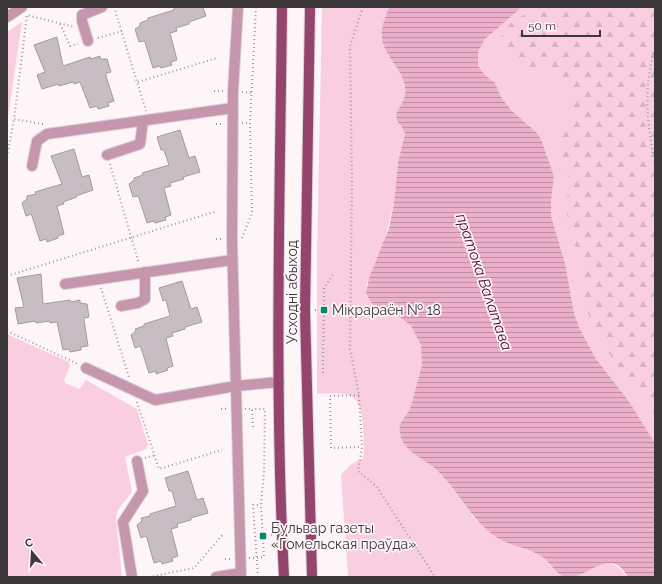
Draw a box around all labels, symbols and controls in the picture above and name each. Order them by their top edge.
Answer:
scale bar [522,12,600,38]
text: 50 m [528,19,556,33]
water label: пратока Валатава [452,211,516,353]
street label: Усходні абыход [284,240,300,344]
place label: Мікрараён № 18 [332,302,441,318]
marker: Мікрараён № 18 [319,305,329,315]
place label: Бульвар газеты «Гомельская праўда» [271,520,416,552]
marker: Бульвар газеты «Гомельская праўда» [258,531,268,541]
north arrow [12,532,52,572]
text: С [23,535,35,550]

